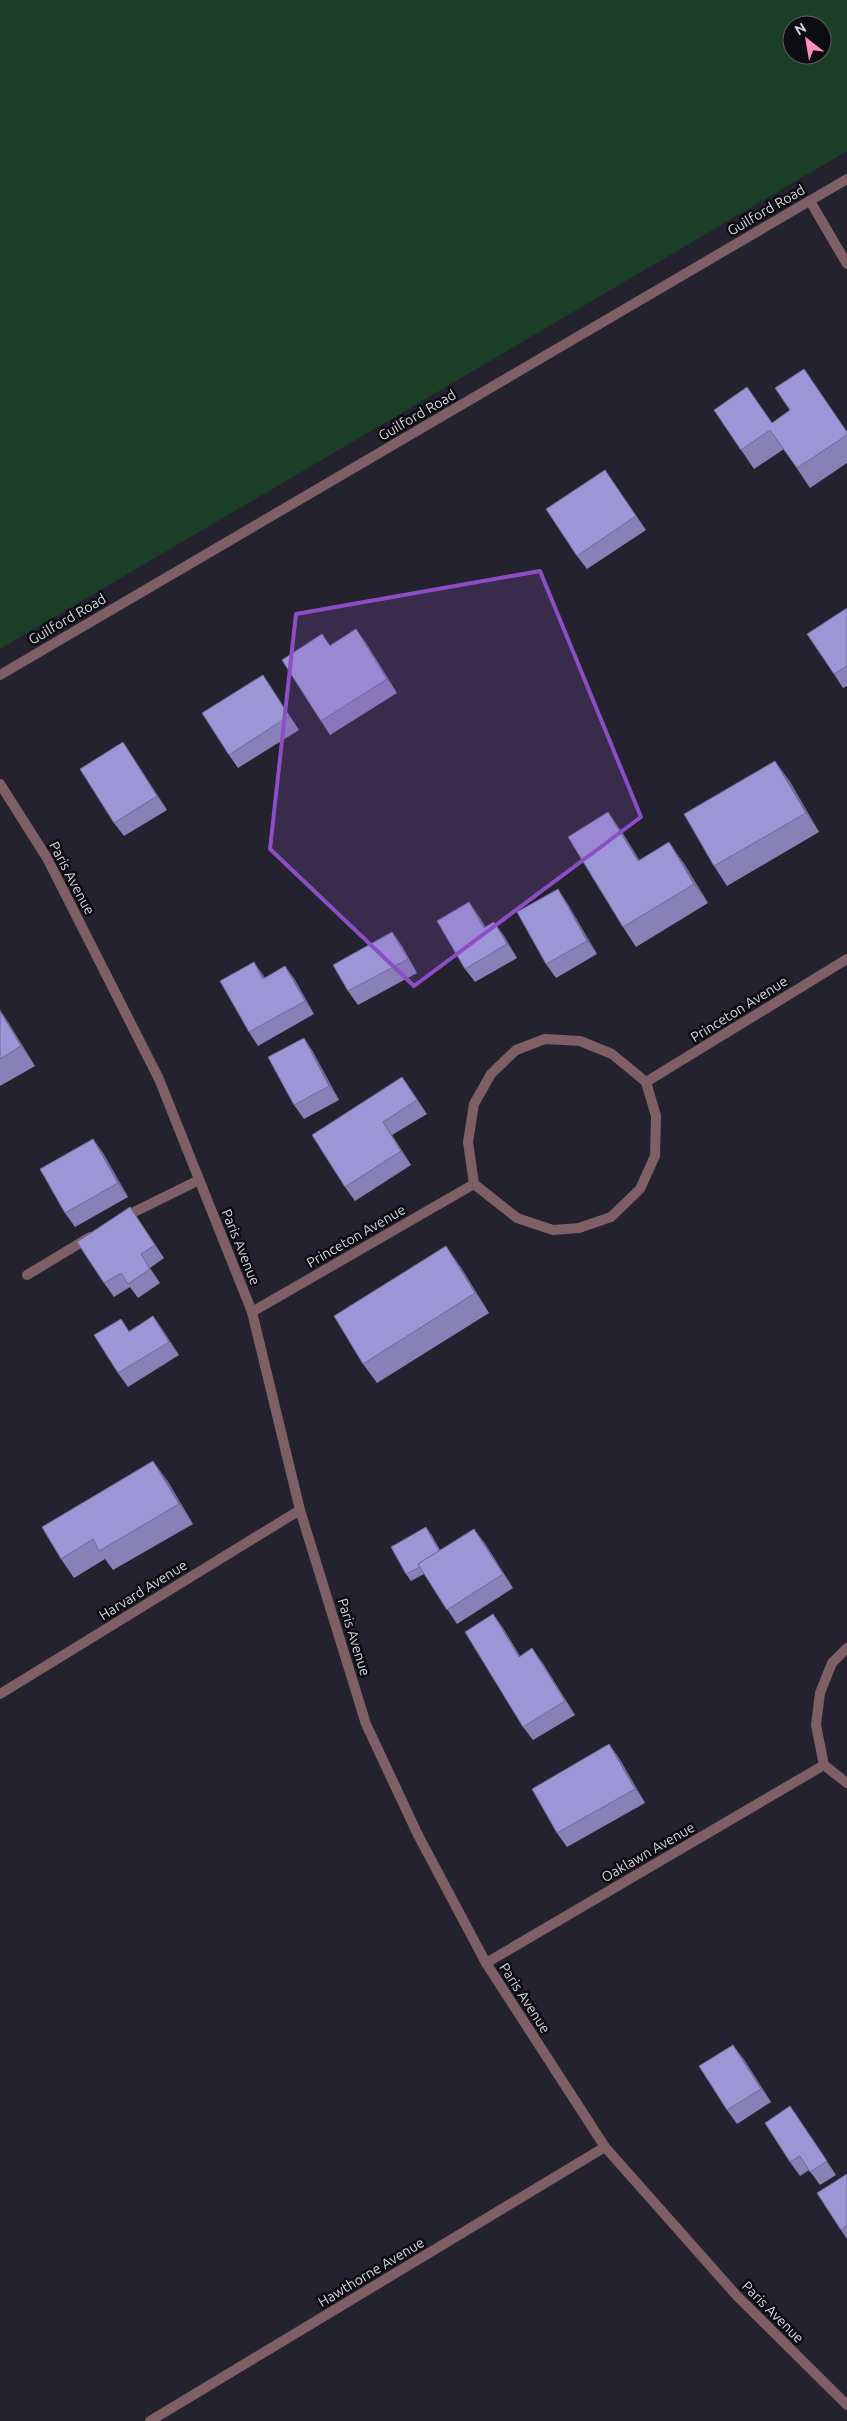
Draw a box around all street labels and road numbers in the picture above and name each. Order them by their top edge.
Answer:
street label: Guilford Road [724,181,808,239]
street label: Guilford Road [375,386,459,444]
street label: Guilford Road [25,590,109,648]
street label: Paris Avenue [46,839,98,917]
street label: Princeton Avenue [688,973,790,1045]
street label: Princeton Avenue [304,1201,408,1271]
street label: Paris Avenue [218,1207,264,1287]
street label: Harvard Avenue [96,1557,190,1623]
street label: Paris Avenue [335,1596,373,1678]
street label: Oaklawn Avenue [598,1819,698,1885]
street label: Paris Avenue [496,1960,554,2036]
street label: Hawthorne Avenue [315,2234,427,2310]
street label: Paris Avenue [739,2278,807,2346]

